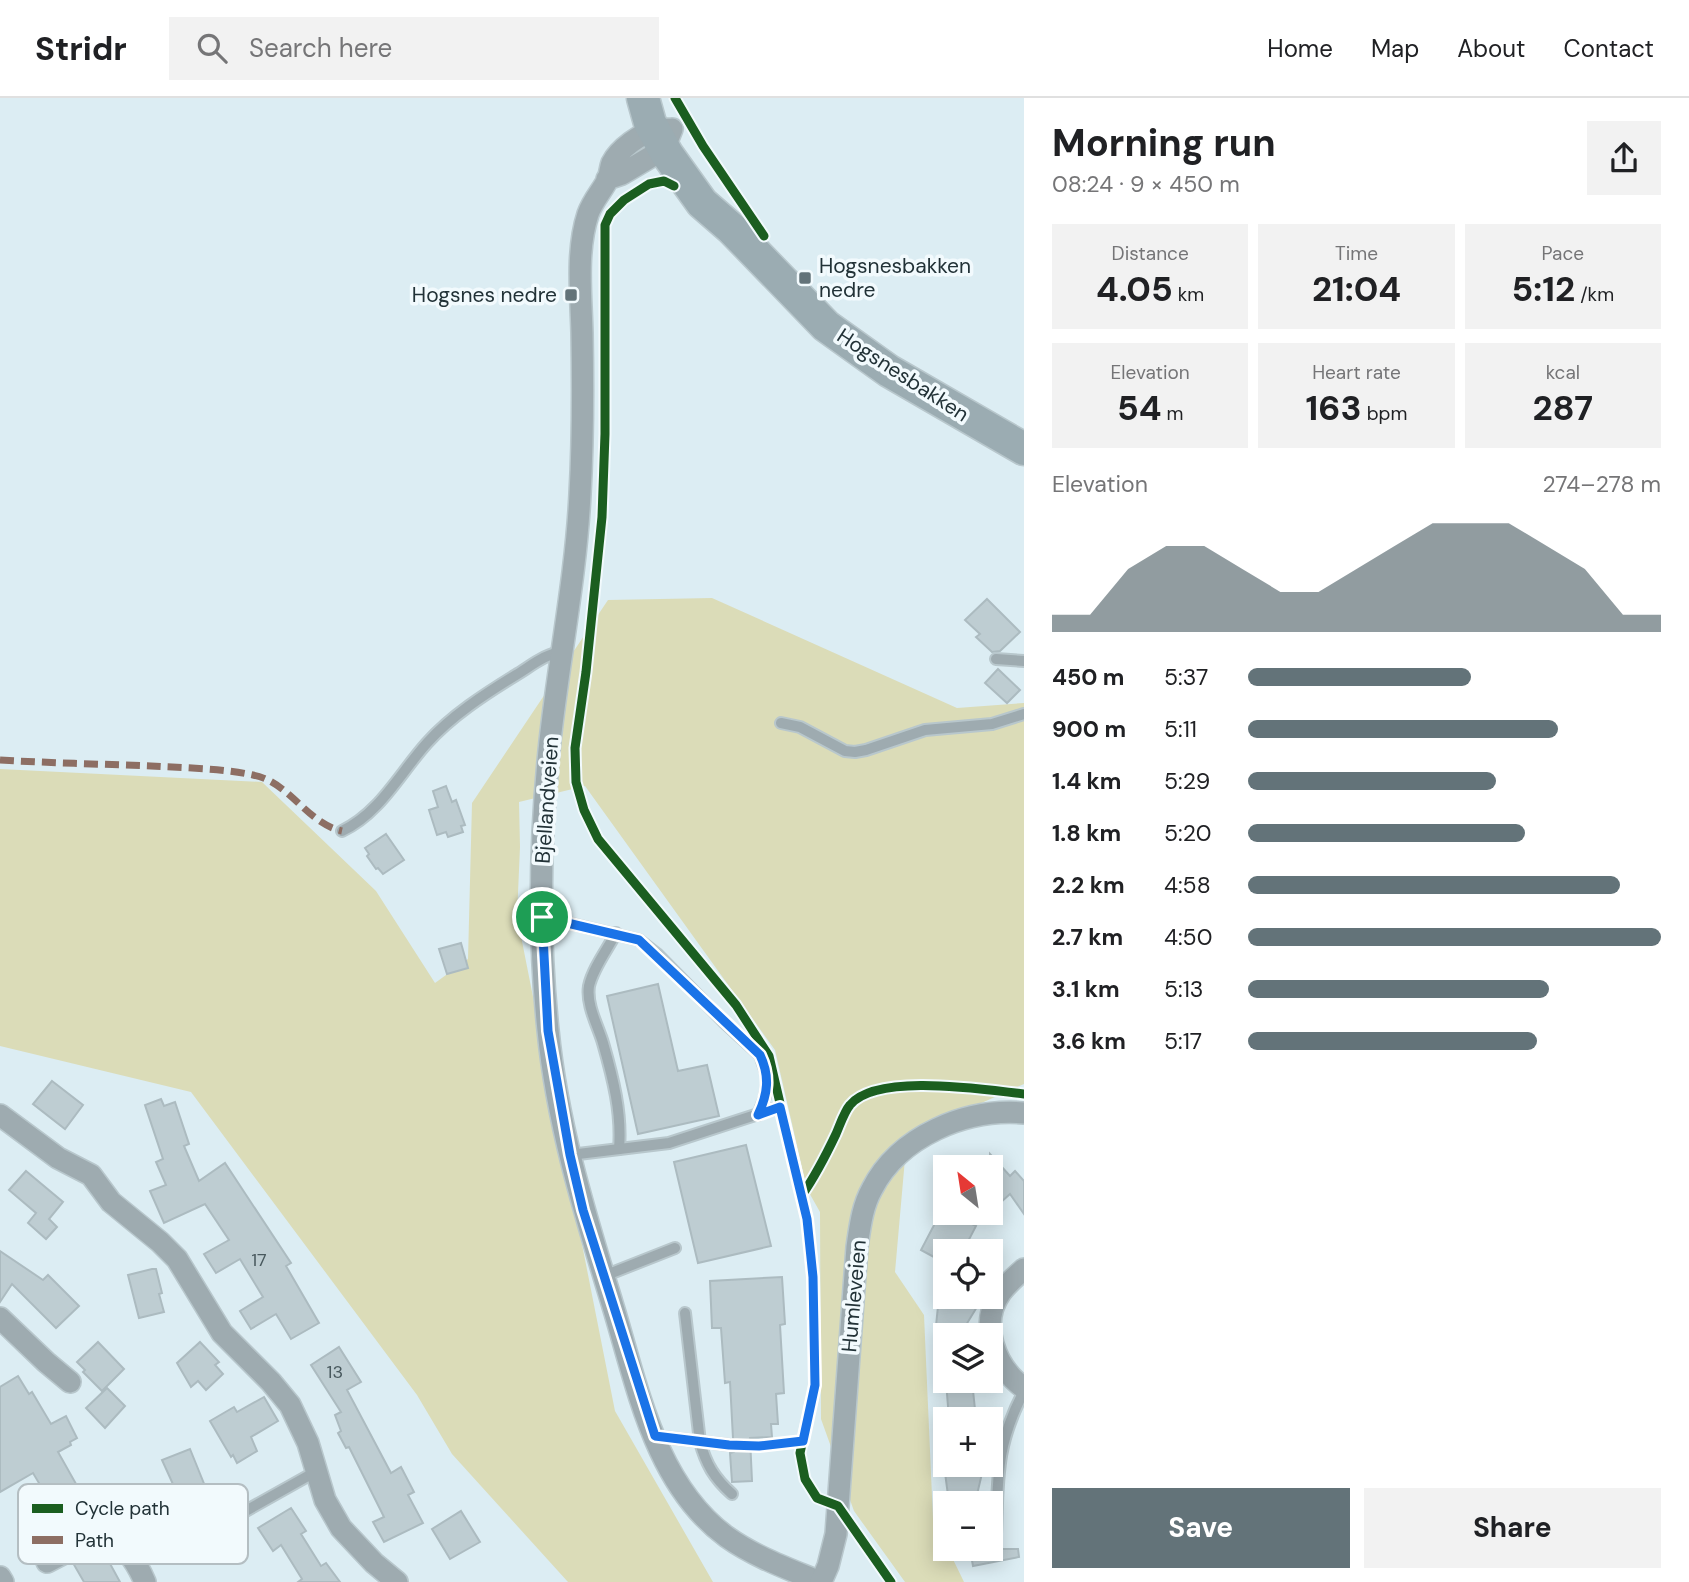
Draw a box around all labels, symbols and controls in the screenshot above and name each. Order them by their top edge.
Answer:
search box [169,17,659,80]
text: Stridr [35,27,127,70]
icon: search [193,29,231,67]
text: Search here [249,31,392,65]
text: Home [1267,33,1333,64]
text: Map [1371,33,1419,64]
text: About [1457,33,1526,64]
text: Contact [1564,33,1654,64]
text: Morning run [1052,118,1276,168]
button: share [1587,121,1661,195]
text: 08:24 · 9 × 450 m [1052,169,1240,199]
text: Distance [1112,241,1189,266]
text: Time [1335,241,1378,266]
text: Pace [1542,241,1584,266]
place label: Hogsnesbakken nedre [819,252,971,304]
text: 4.05 [1096,266,1173,312]
text: 21:04 [1312,266,1401,312]
text: 5:12 [1512,266,1575,312]
marker: Hogsnesbakken nedre [797,270,813,286]
place label: Hogsnes nedre [412,281,557,309]
text: km [1173,282,1204,307]
text: /km [1575,282,1614,307]
marker: Hogsnes nedre [563,287,579,303]
street label: Hogsnesbakken [832,322,974,428]
text: Elevation [1111,360,1190,385]
text: Heart rate [1312,360,1401,385]
text: kcal [1546,360,1580,385]
text: 54 [1117,385,1161,431]
text: 163 [1306,385,1362,431]
text: 287 [1533,385,1593,431]
text: m [1161,401,1183,426]
text: bpm [1362,401,1407,426]
text: Elevation [1052,469,1148,499]
text: 274–278 m [1543,469,1661,499]
text: 450 m [1052,662,1125,692]
text: 5:37 [1164,662,1208,692]
text: 900 m [1052,714,1126,744]
text: 5:11 [1164,714,1197,744]
street label: Bjellandveien [529,736,565,864]
text: 1.4 km [1052,766,1121,796]
text: 5:29 [1164,766,1210,796]
text: 1.8 km [1052,818,1121,848]
text: 5:20 [1164,818,1211,848]
text: 2.2 km [1052,870,1125,900]
text: 4:58 [1164,870,1211,900]
pin [512,887,572,947]
icon: arrive [523,898,561,936]
text: 2.7 km [1052,922,1123,952]
text: 4:50 [1164,922,1212,952]
text: 3.1 km [1052,974,1120,1004]
text: 5:13 [1164,974,1203,1004]
text: 3.6 km [1052,1026,1126,1056]
text: 5:17 [1164,1026,1202,1056]
north arrow [933,1155,1003,1225]
map controls [933,1155,1003,1561]
street label: Humleveien [835,1239,873,1353]
button: locate [933,1239,1003,1309]
house number: 17 [251,1248,267,1272]
button: layers [933,1323,1003,1393]
house number: 13 [327,1360,343,1384]
button: + [933,1407,1003,1477]
legend [18,1484,248,1564]
button: Save [1052,1488,1350,1568]
button: Share [1364,1488,1661,1568]
button: − [933,1491,1003,1561]
text: Cycle path [75,1496,170,1521]
text: Path [75,1528,114,1553]

